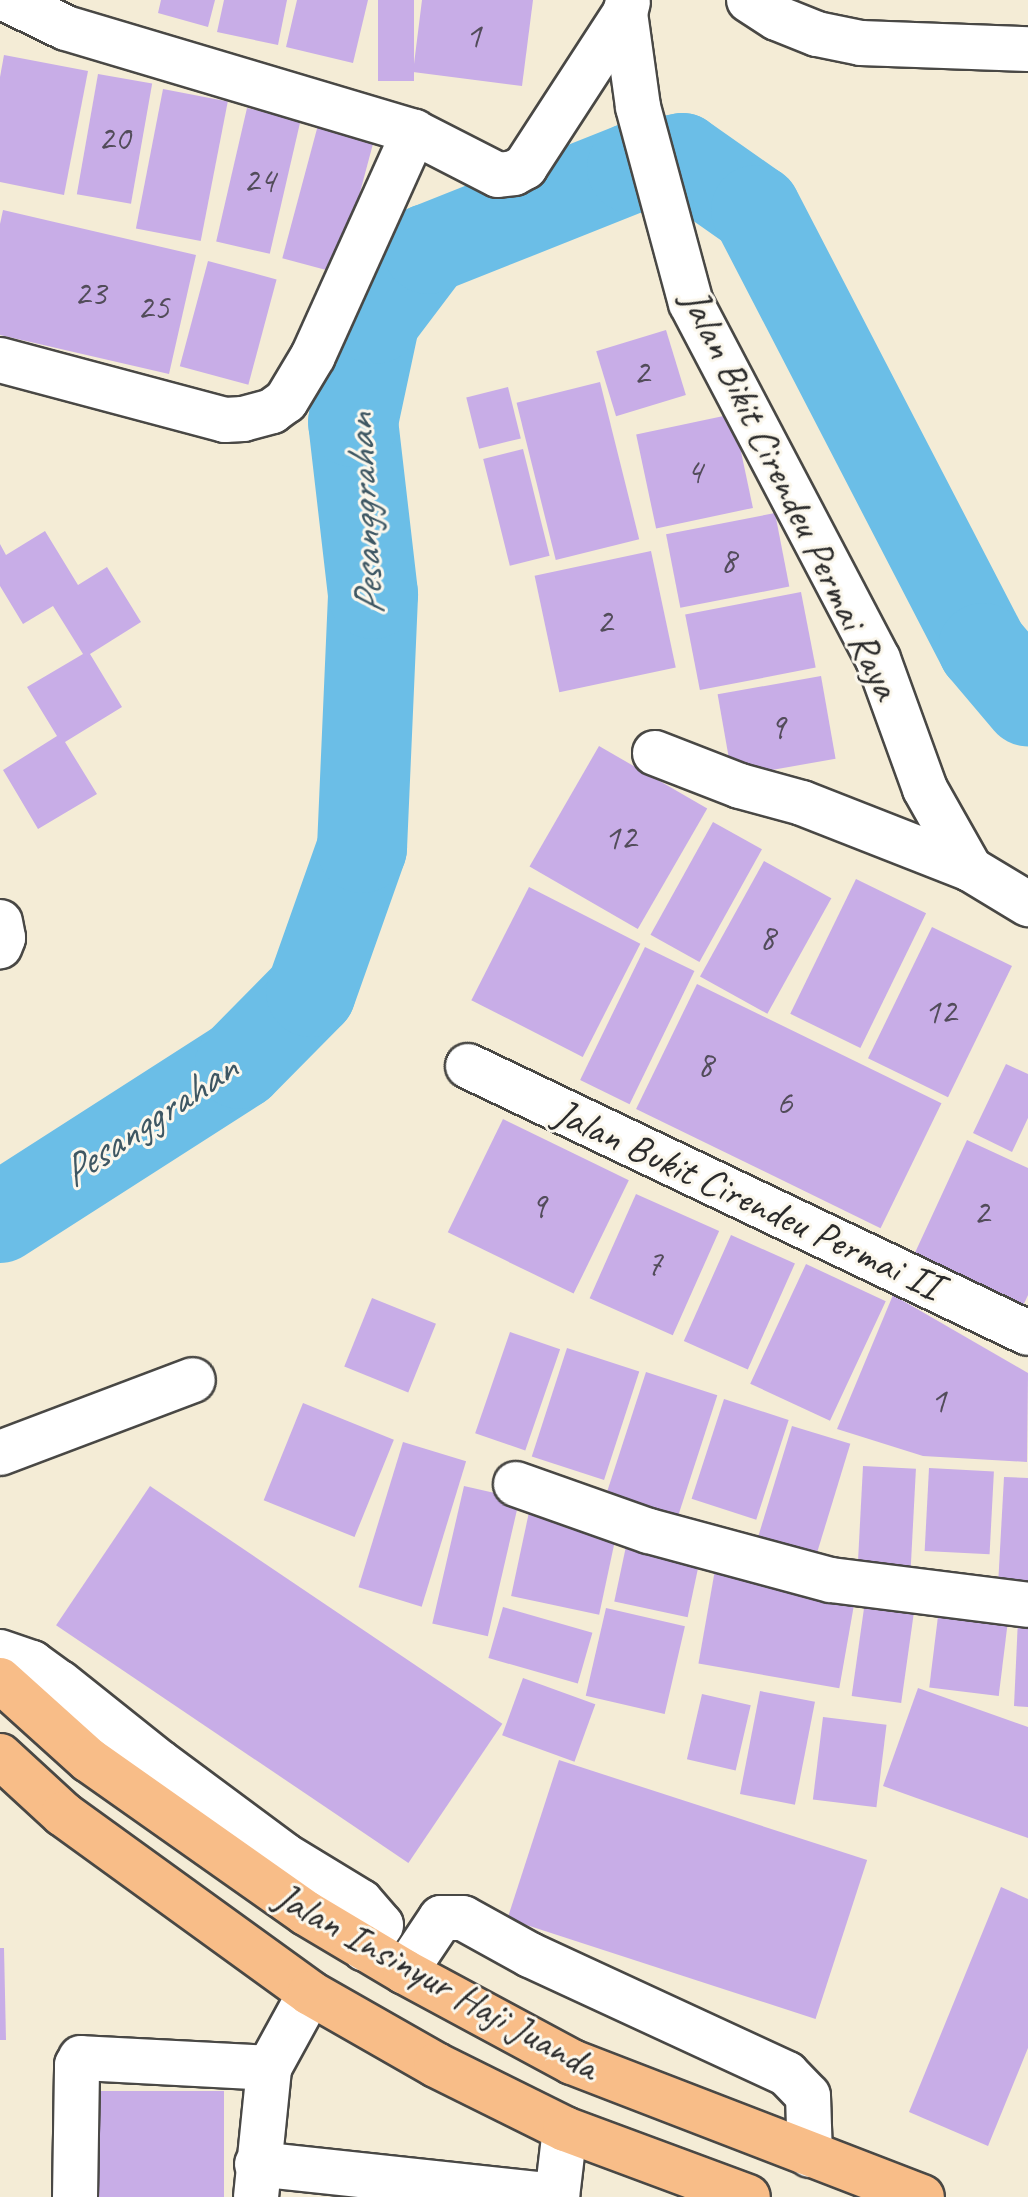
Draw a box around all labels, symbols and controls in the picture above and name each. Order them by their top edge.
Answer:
house number: 1 [465,14,481,58]
house number: 20 [98,117,130,161]
house number: 24 [243,159,275,203]
house number: 23 [74,272,106,316]
street label: Jalan Bikit Cirendeu Permai Raya [671,282,911,706]
house number: 25 [137,286,169,330]
house number: 2 [633,351,649,395]
water label: Pesanggrahan [335,413,395,617]
house number: 4 [686,450,702,494]
house number: 8 [720,539,736,583]
house number: 2 [596,600,612,644]
house number: 9 [769,705,785,749]
house number: 12 [604,816,636,860]
house number: 8 [759,916,775,960]
house number: 12 [924,990,956,1034]
house number: 8 [697,1043,713,1087]
water label: Pesanggrahan [52,1044,246,1198]
house number: 6 [776,1081,792,1125]
street label: Jalan Bukit Cirendeu Permai II [547,1088,949,1310]
house number: 9 [530,1184,546,1228]
house number: 2 [973,1191,989,1235]
house number: 7 [646,1242,662,1286]
house number: 1 [930,1379,946,1423]
street label: Jalan Insinyur Haji Juanda [267,1872,607,2090]

